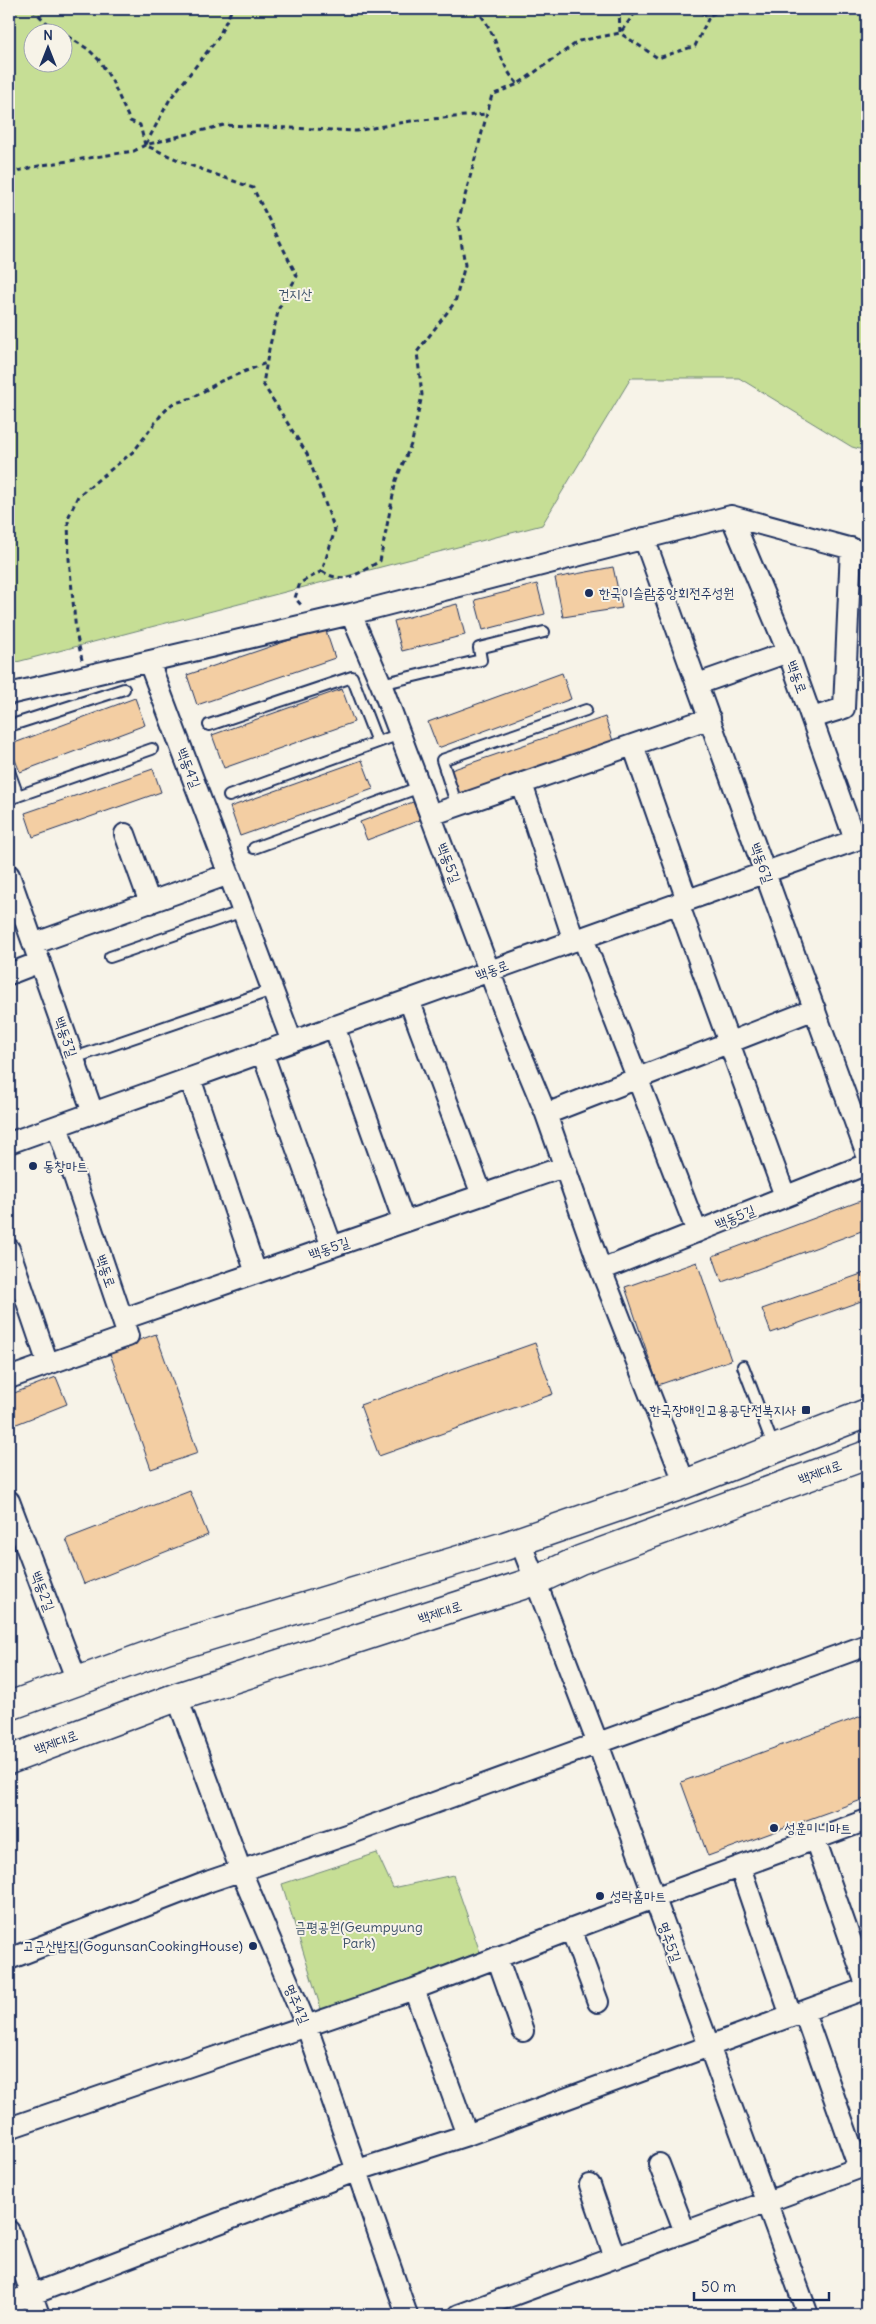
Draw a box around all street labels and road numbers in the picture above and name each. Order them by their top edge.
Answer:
street label: 백동로 [783,658,811,696]
street label: 백동4길 [173,745,205,791]
street label: 백동5길 [433,840,465,886]
street label: 백동6길 [746,840,778,886]
street label: 백동로 [473,956,511,984]
street label: 백동3길 [50,1014,82,1060]
street label: 백동5길 [712,1201,758,1233]
street label: 백동5길 [306,1232,352,1263]
street label: 백동로 [92,1252,120,1290]
street label: 백제대로 [796,1456,844,1488]
street label: 백동2길 [27,1568,59,1614]
street label: 백제대로 [416,1596,464,1628]
street label: 백제대로 [32,1726,80,1758]
street label: 명주5길 [654,1919,686,1965]
street label: 명주4길 [281,1981,314,2027]

